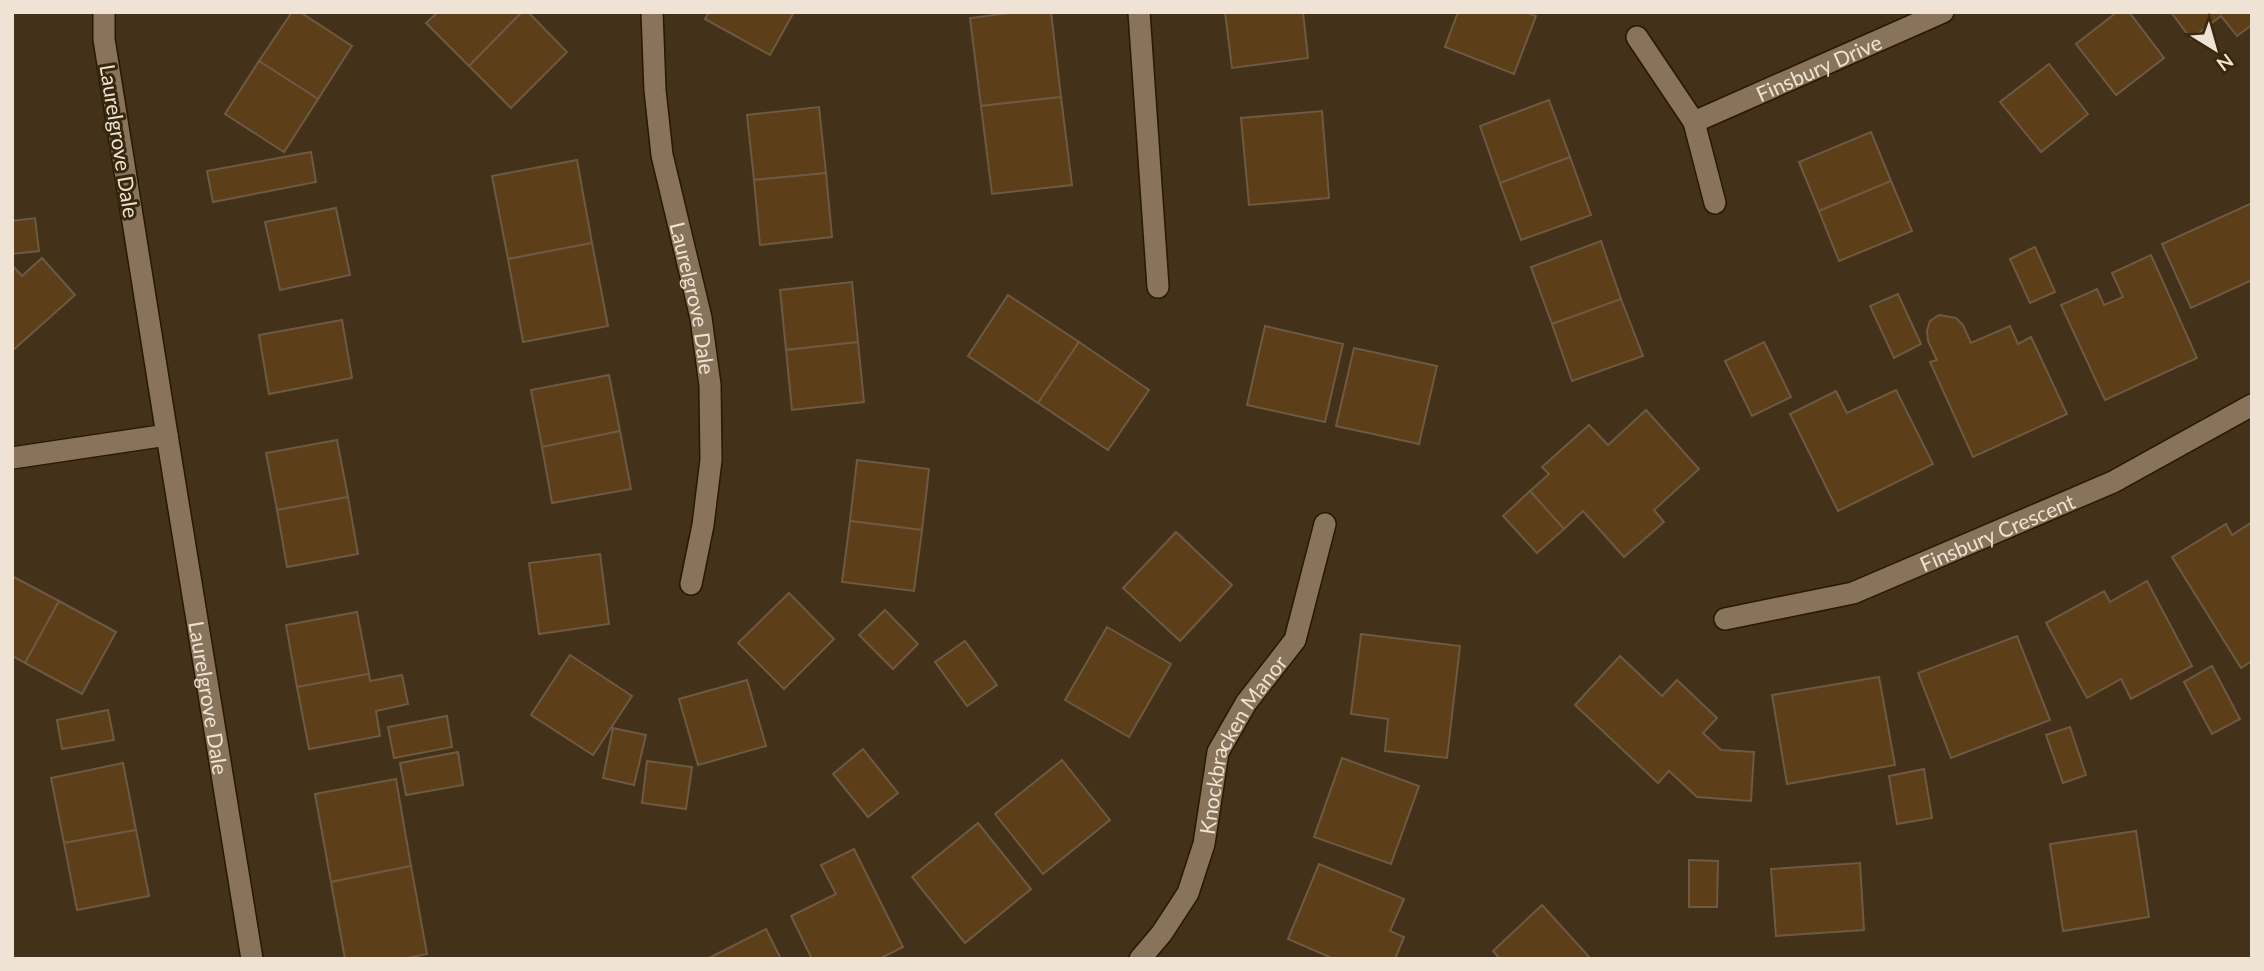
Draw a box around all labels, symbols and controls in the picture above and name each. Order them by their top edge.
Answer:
north arrow [2180,14,2250,84]
street label: Finsbury Drive [1752,28,1885,106]
text: N [2213,49,2238,77]
street label: Laurelgrove Dale [96,62,144,220]
street label: Laurelgrove Dale [666,219,721,376]
street label: Finsbury Crescent [1916,487,2078,576]
street label: Laurelgrove Dale [185,619,234,776]
street label: Knockbracken Manor [1193,649,1292,836]

